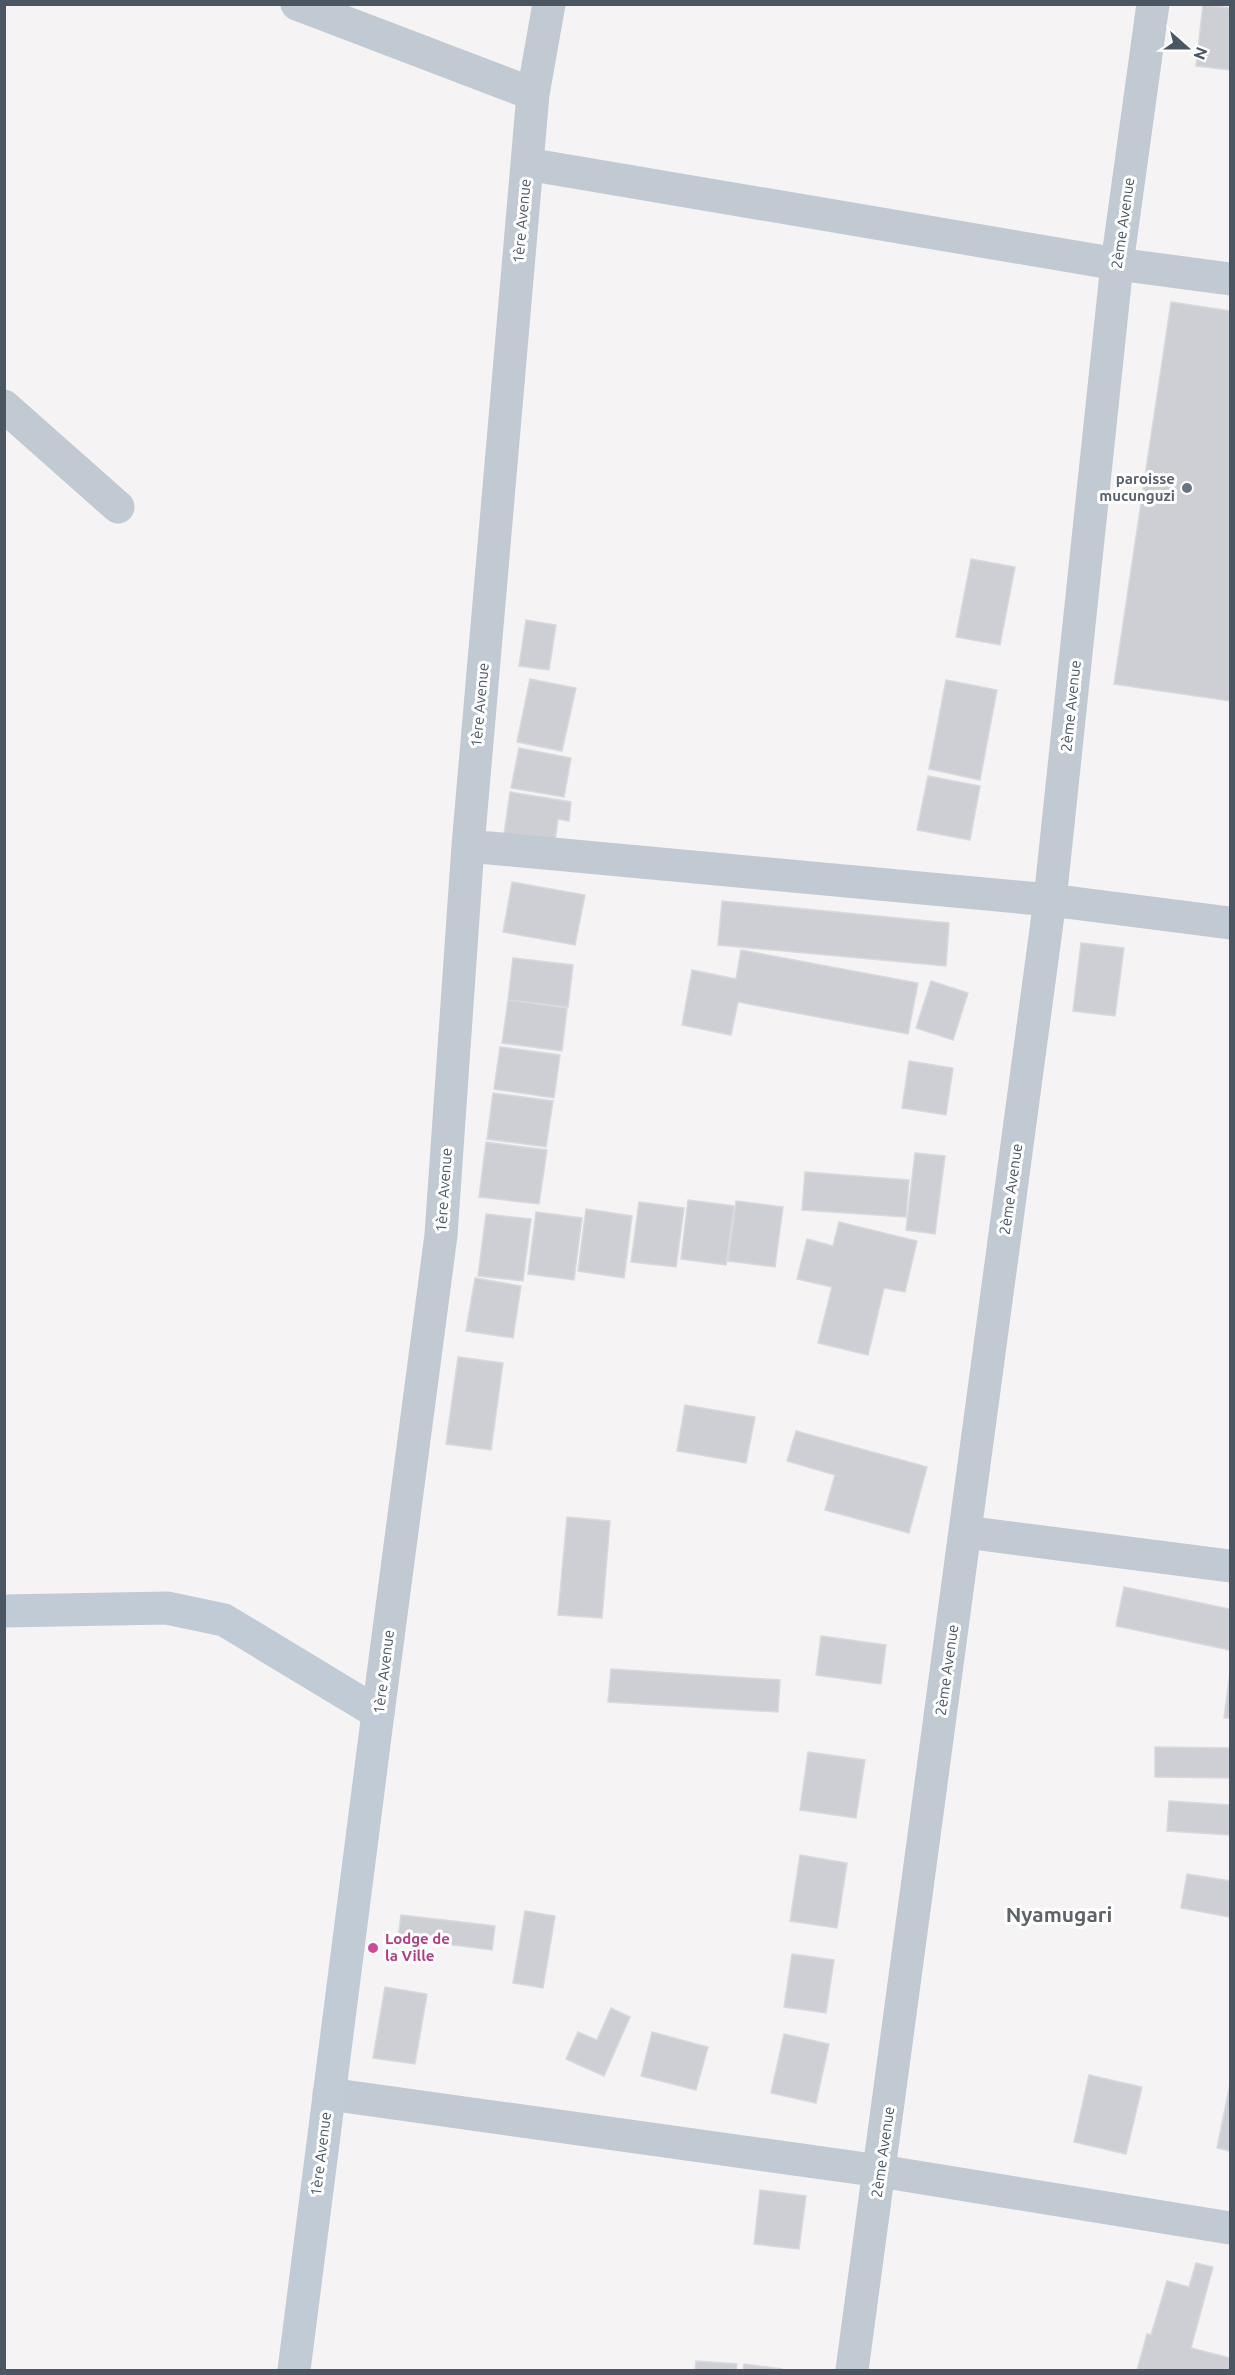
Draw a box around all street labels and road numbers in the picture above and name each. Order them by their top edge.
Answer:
street label: 2ème Avenue [1108,176,1137,270]
street label: 1ère Avenue [509,178,534,264]
street label: 2ème Avenue [1057,659,1084,753]
street label: 1ère Avenue [467,662,492,748]
street label: 2ème Avenue [996,1142,1025,1236]
street label: 1ère Avenue [432,1147,455,1233]
street label: 2ème Avenue [932,1623,961,1717]
street label: 1ère Avenue [370,1629,397,1715]
street label: 2ème Avenue [868,2105,897,2199]
street label: 1ère Avenue [307,2111,334,2197]

